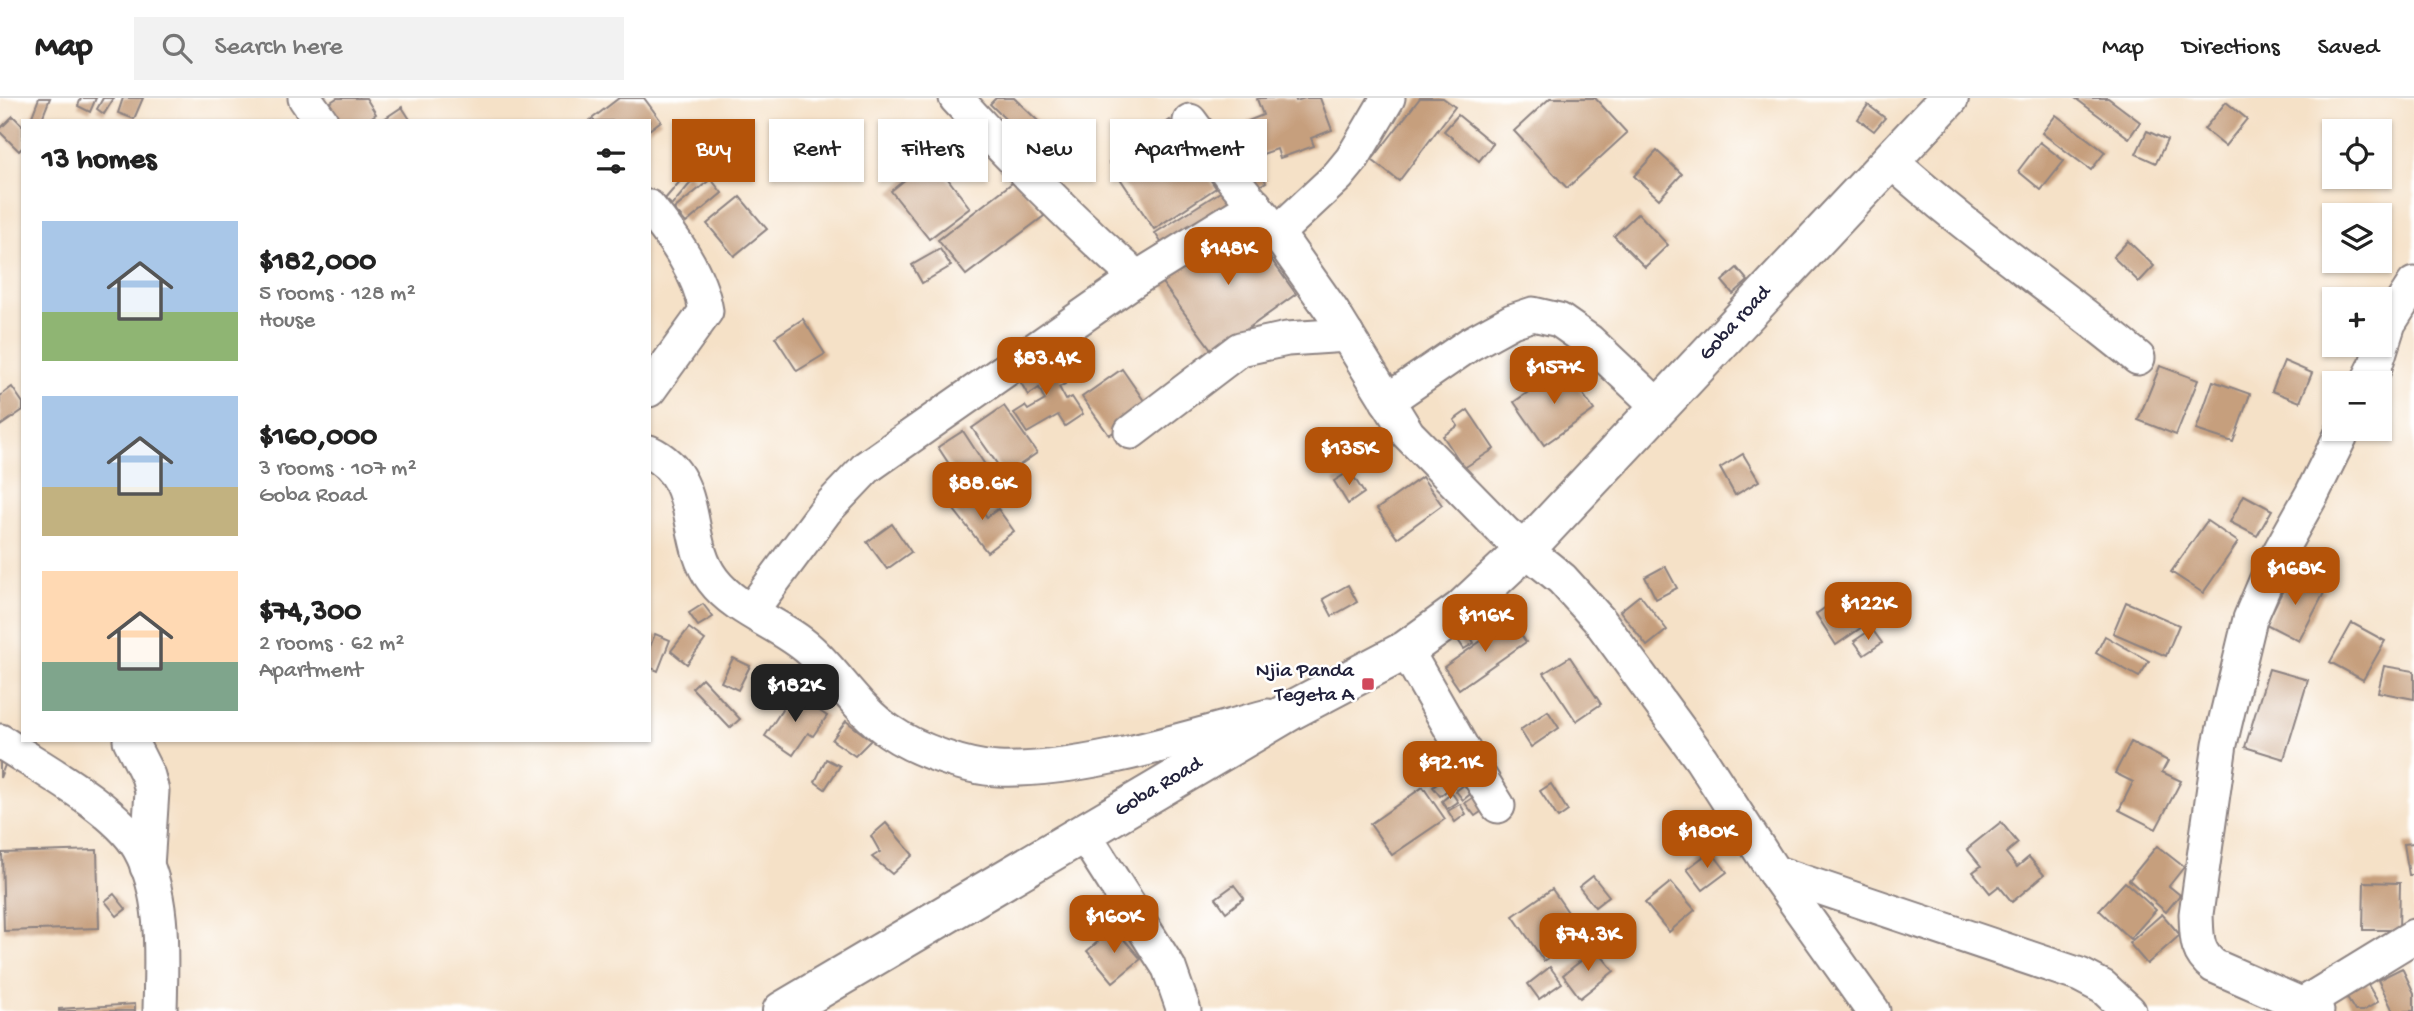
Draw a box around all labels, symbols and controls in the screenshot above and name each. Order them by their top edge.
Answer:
search box [134,17,624,80]
text: Map [35,29,92,67]
icon: search [158,29,196,67]
text: Search here [214,33,343,64]
text: Map [2102,34,2144,63]
text: Directions [2182,34,2280,63]
text: Saved [2318,34,2379,63]
chip: Buy [672,119,755,182]
chip: Rent [769,119,864,182]
chip: Filters [878,119,988,182]
chip: New [1002,119,1096,182]
chip: Apartment [1110,119,1267,182]
map controls [2322,119,2392,441]
button: locate [2322,119,2392,189]
icon: filters [592,142,630,180]
text: 13 homes [42,144,156,179]
button: layers [2322,203,2392,273]
pin: $148K [1179,228,1277,287]
text: $148K [1200,236,1256,263]
text: $182,000 [259,246,376,281]
icon: home [98,249,182,333]
street label: Goba road [1695,280,1778,367]
text: 5 rooms · 128 m² [259,281,416,308]
button: + [2322,287,2392,357]
text: House [259,308,315,335]
pin: $83.4K [989,338,1103,397]
text: $83.4K [1013,346,1079,373]
pin: $157K [1505,346,1603,406]
text: $157K [1526,355,1582,382]
button: − [2322,371,2392,441]
text: $160,000 [259,421,377,456]
icon: home [98,424,182,508]
pin: $135K [1300,428,1398,487]
text: $135K [1321,436,1377,463]
text: 3 rooms · 107 m² [259,456,417,483]
pin: $88.6K [925,462,1039,522]
text: $88.6K [948,471,1016,498]
text: Goba Road [259,483,366,510]
pin: $168K [2246,547,2344,607]
text: $168K [2267,556,2323,583]
pin: $122K [1819,582,1917,642]
text: $122K [1841,591,1895,618]
pin: $116K [1436,594,1534,654]
text: $74,300 [259,596,361,631]
icon: home [98,599,182,683]
text: $116K [1458,603,1512,630]
text: 2 rooms · 62 m² [259,631,404,658]
text: Apartment [259,658,363,685]
place label: Njia Panda Tegeta A [1256,660,1356,709]
pin: $182K [746,664,844,724]
text: $182K [767,673,823,700]
marker: Njia Panda Tegeta A [1360,676,1376,692]
pin: $92.1K [1393,742,1507,801]
text: $92.1K [1419,750,1481,777]
street label: Goba Road [1111,751,1209,824]
pin: $180K [1658,810,1756,870]
text: $180K [1678,819,1736,846]
pin: $160K [1065,896,1163,955]
text: $160K [1085,904,1143,931]
pin: $74.3K [1531,914,1645,973]
text: $74.3K [1555,922,1621,949]

